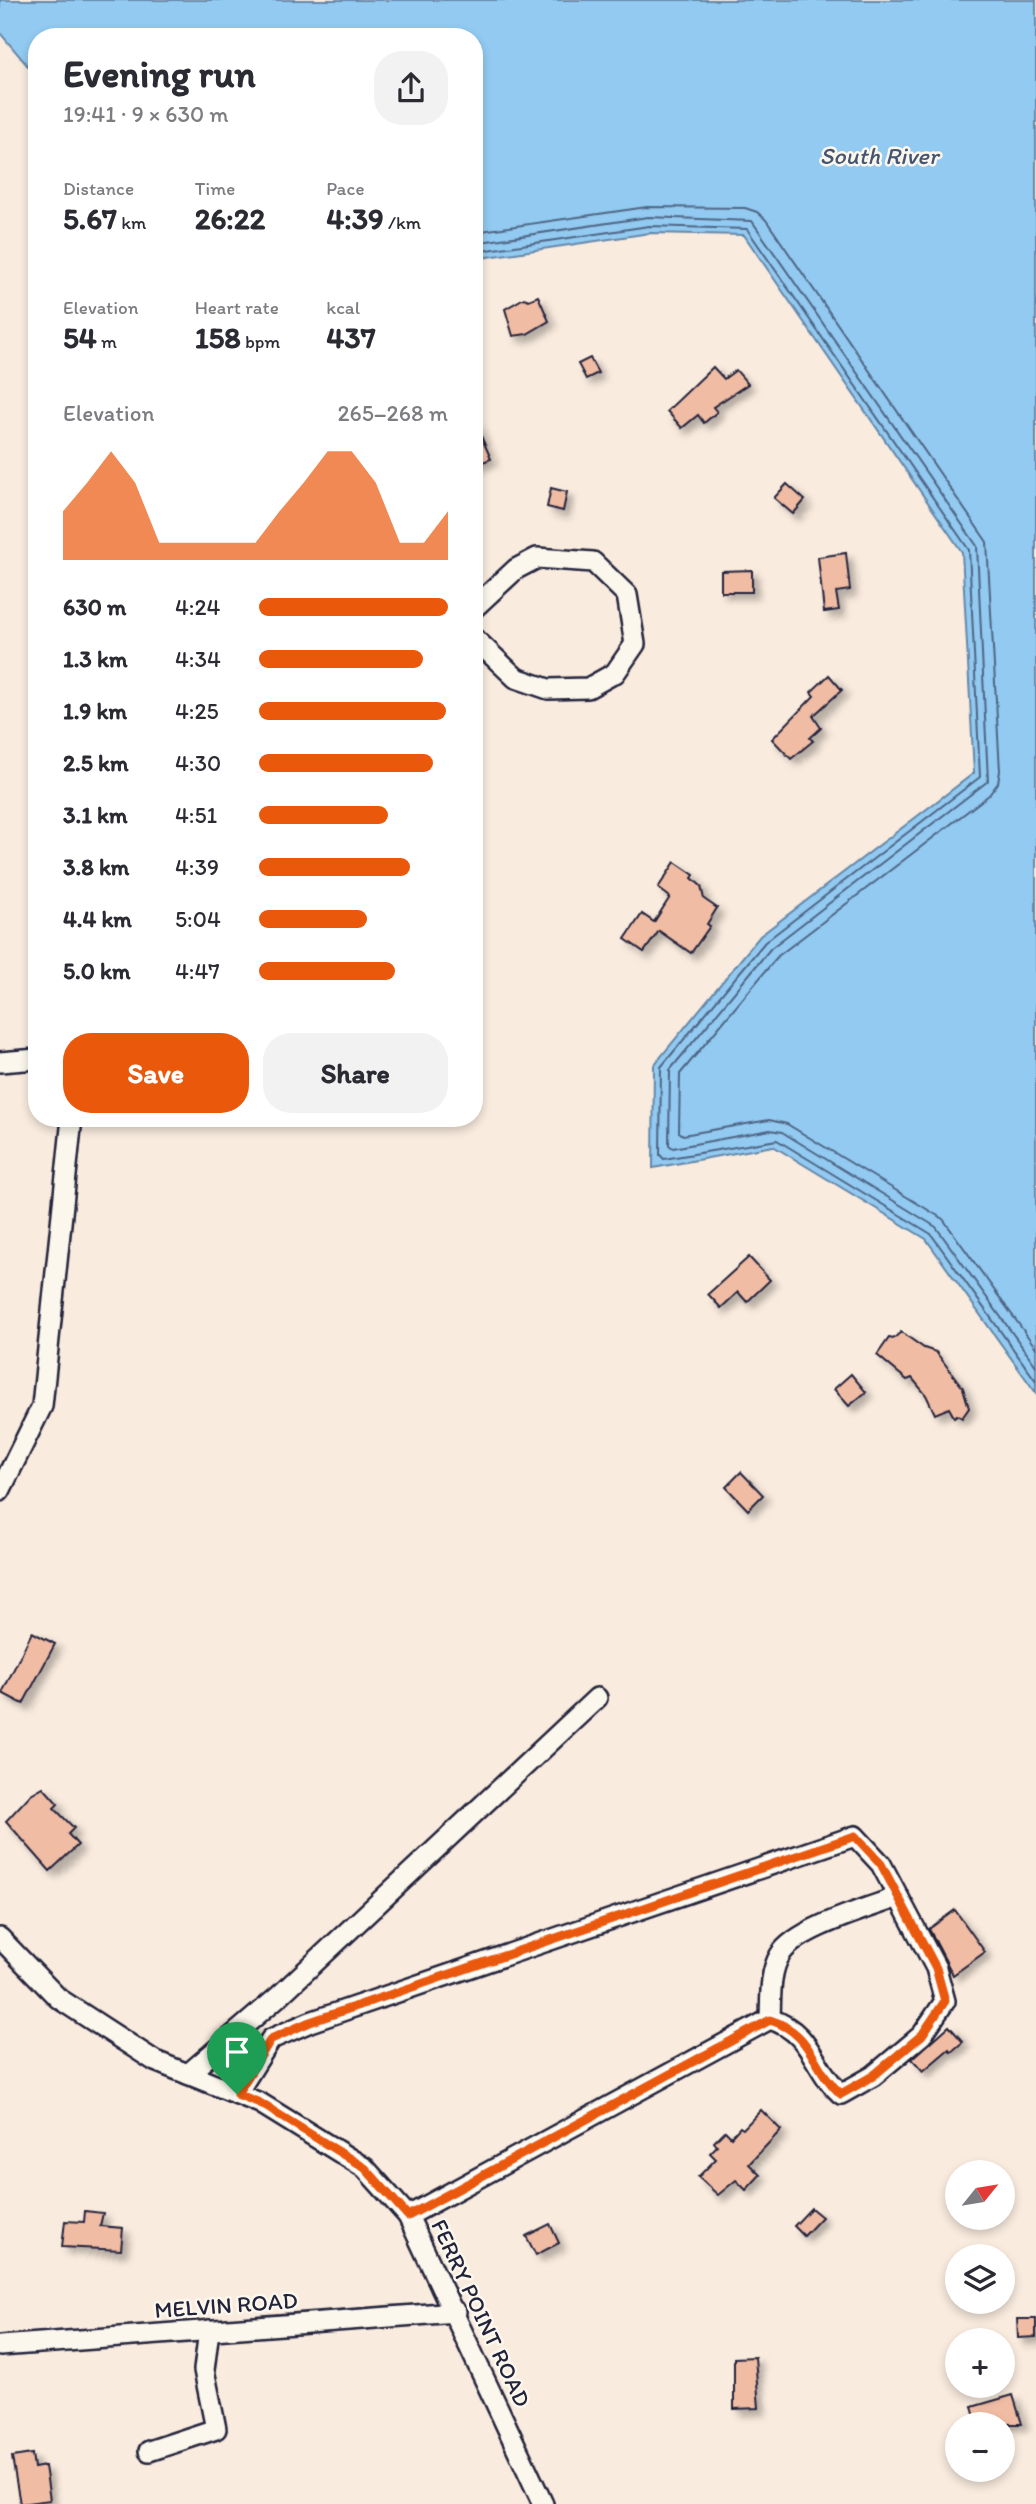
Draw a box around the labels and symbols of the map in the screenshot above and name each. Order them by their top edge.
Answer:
water label: South River [820,141,941,170]
pin [207,2022,267,2094]
north arrow [945,2160,1015,2230]
street label: FERRY POINT ROAD [425,2215,537,2411]
street label: MELVIN ROAD [153,2286,299,2324]

